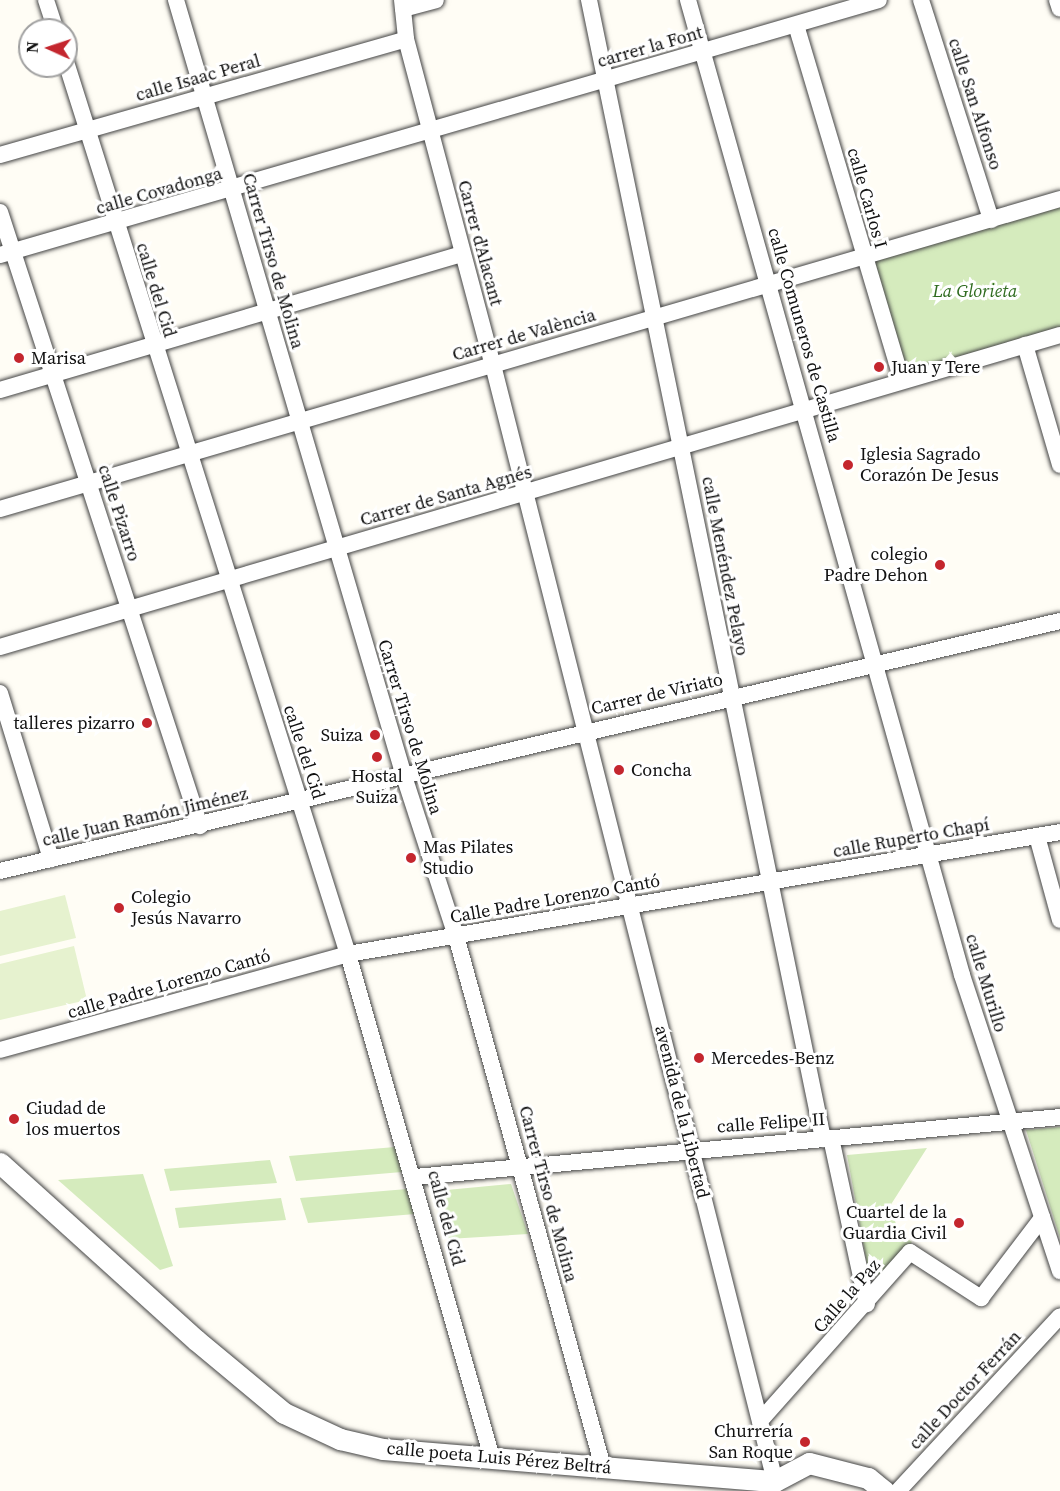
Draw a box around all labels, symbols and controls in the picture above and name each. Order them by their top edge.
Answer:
north arrow [18,18,78,78]
street label: carrer la Font [595,22,705,72]
street label: calle San Alfonso [944,35,1006,173]
text: N [21,41,43,54]
street label: calle Isaac Peral [133,50,263,106]
street label: calle Carlos I [842,145,892,251]
street label: calle Covadonga [93,163,225,219]
street label: Carrer Tirso de Molina [238,171,308,351]
street label: Carrer d'Alacant [453,178,507,308]
street label: calle Comuneros de Castilla [763,225,845,445]
street label: calle del Cid [131,240,181,340]
park label: La Glorieta [933,280,1017,302]
street label: Carrer de València [450,304,598,366]
place label: Marisa [31,347,86,369]
marker: Marisa [12,351,26,365]
place label: Juan y Tere [891,356,981,378]
marker: Juan y Tere [872,360,886,374]
place label: Iglesia Sagrado Corazón De Jesus [860,444,999,486]
marker: Iglesia Sagrado Corazón De Jesus [841,458,855,472]
street label: Carrer de Santa Agnés [358,461,534,531]
street label: calle Pizarro [93,462,145,564]
street label: calle Menéndez Pelayo [697,475,753,657]
place label: colegio Padre Dehon [824,544,928,586]
marker: colegio Padre Dehon [933,558,947,572]
street label: Carrer Tirso de Molina [373,637,447,817]
street label: Carrer de Viriato [589,668,725,720]
street label: calle del Cid [279,702,329,802]
place label: talleres pizarro [13,712,135,734]
marker: talleres pizarro [140,716,154,730]
place label: Suiza [321,724,363,746]
marker: Suiza [368,728,382,742]
marker: Hostal Suiza [370,750,384,764]
place label: Concha [631,759,692,781]
marker: Concha [612,763,626,777]
place label: Hostal Suiza [351,766,403,808]
street label: calle Juan Ramón Jiménez [40,783,250,851]
street label: calle Ruperto Chapí [831,814,991,862]
place label: Mas Pilates Studio [423,837,513,880]
marker: Mas Pilates Studio [404,851,418,865]
street label: Calle Padre Lorenzo Cantó [448,870,662,928]
place label: Colegio Jesús Navarro [131,887,241,930]
marker: Colegio Jesús Navarro [112,901,126,915]
street label: calle Murillo [961,931,1011,1035]
street label: calle Padre Lorenzo Cantó [65,945,273,1023]
street label: avenida de la Libertad [650,1023,714,1201]
place label: Mercedes-Benz [711,1047,834,1069]
marker: Mercedes-Benz [692,1051,706,1065]
place label: Ciudad de los muertos [26,1098,120,1140]
street label: Carrer Tirso de Molina [514,1103,582,1285]
street label: calle Felipe II [716,1108,826,1138]
marker: Ciudad de los muertos [7,1112,21,1126]
street label: calle del Cid [423,1168,469,1268]
place label: Cuartel de la Guardia Civil [843,1202,947,1244]
marker: Cuartel de la Guardia Civil [952,1216,966,1230]
street label: Calle la Paz [809,1255,885,1337]
street label: calle Doctor Ferrán [904,1326,1026,1454]
place label: Churrería San Roque [709,1421,793,1464]
marker: Churrería San Roque [798,1435,812,1449]
street label: calle poeta Luis Pérez Beltrá [386,1437,612,1479]

